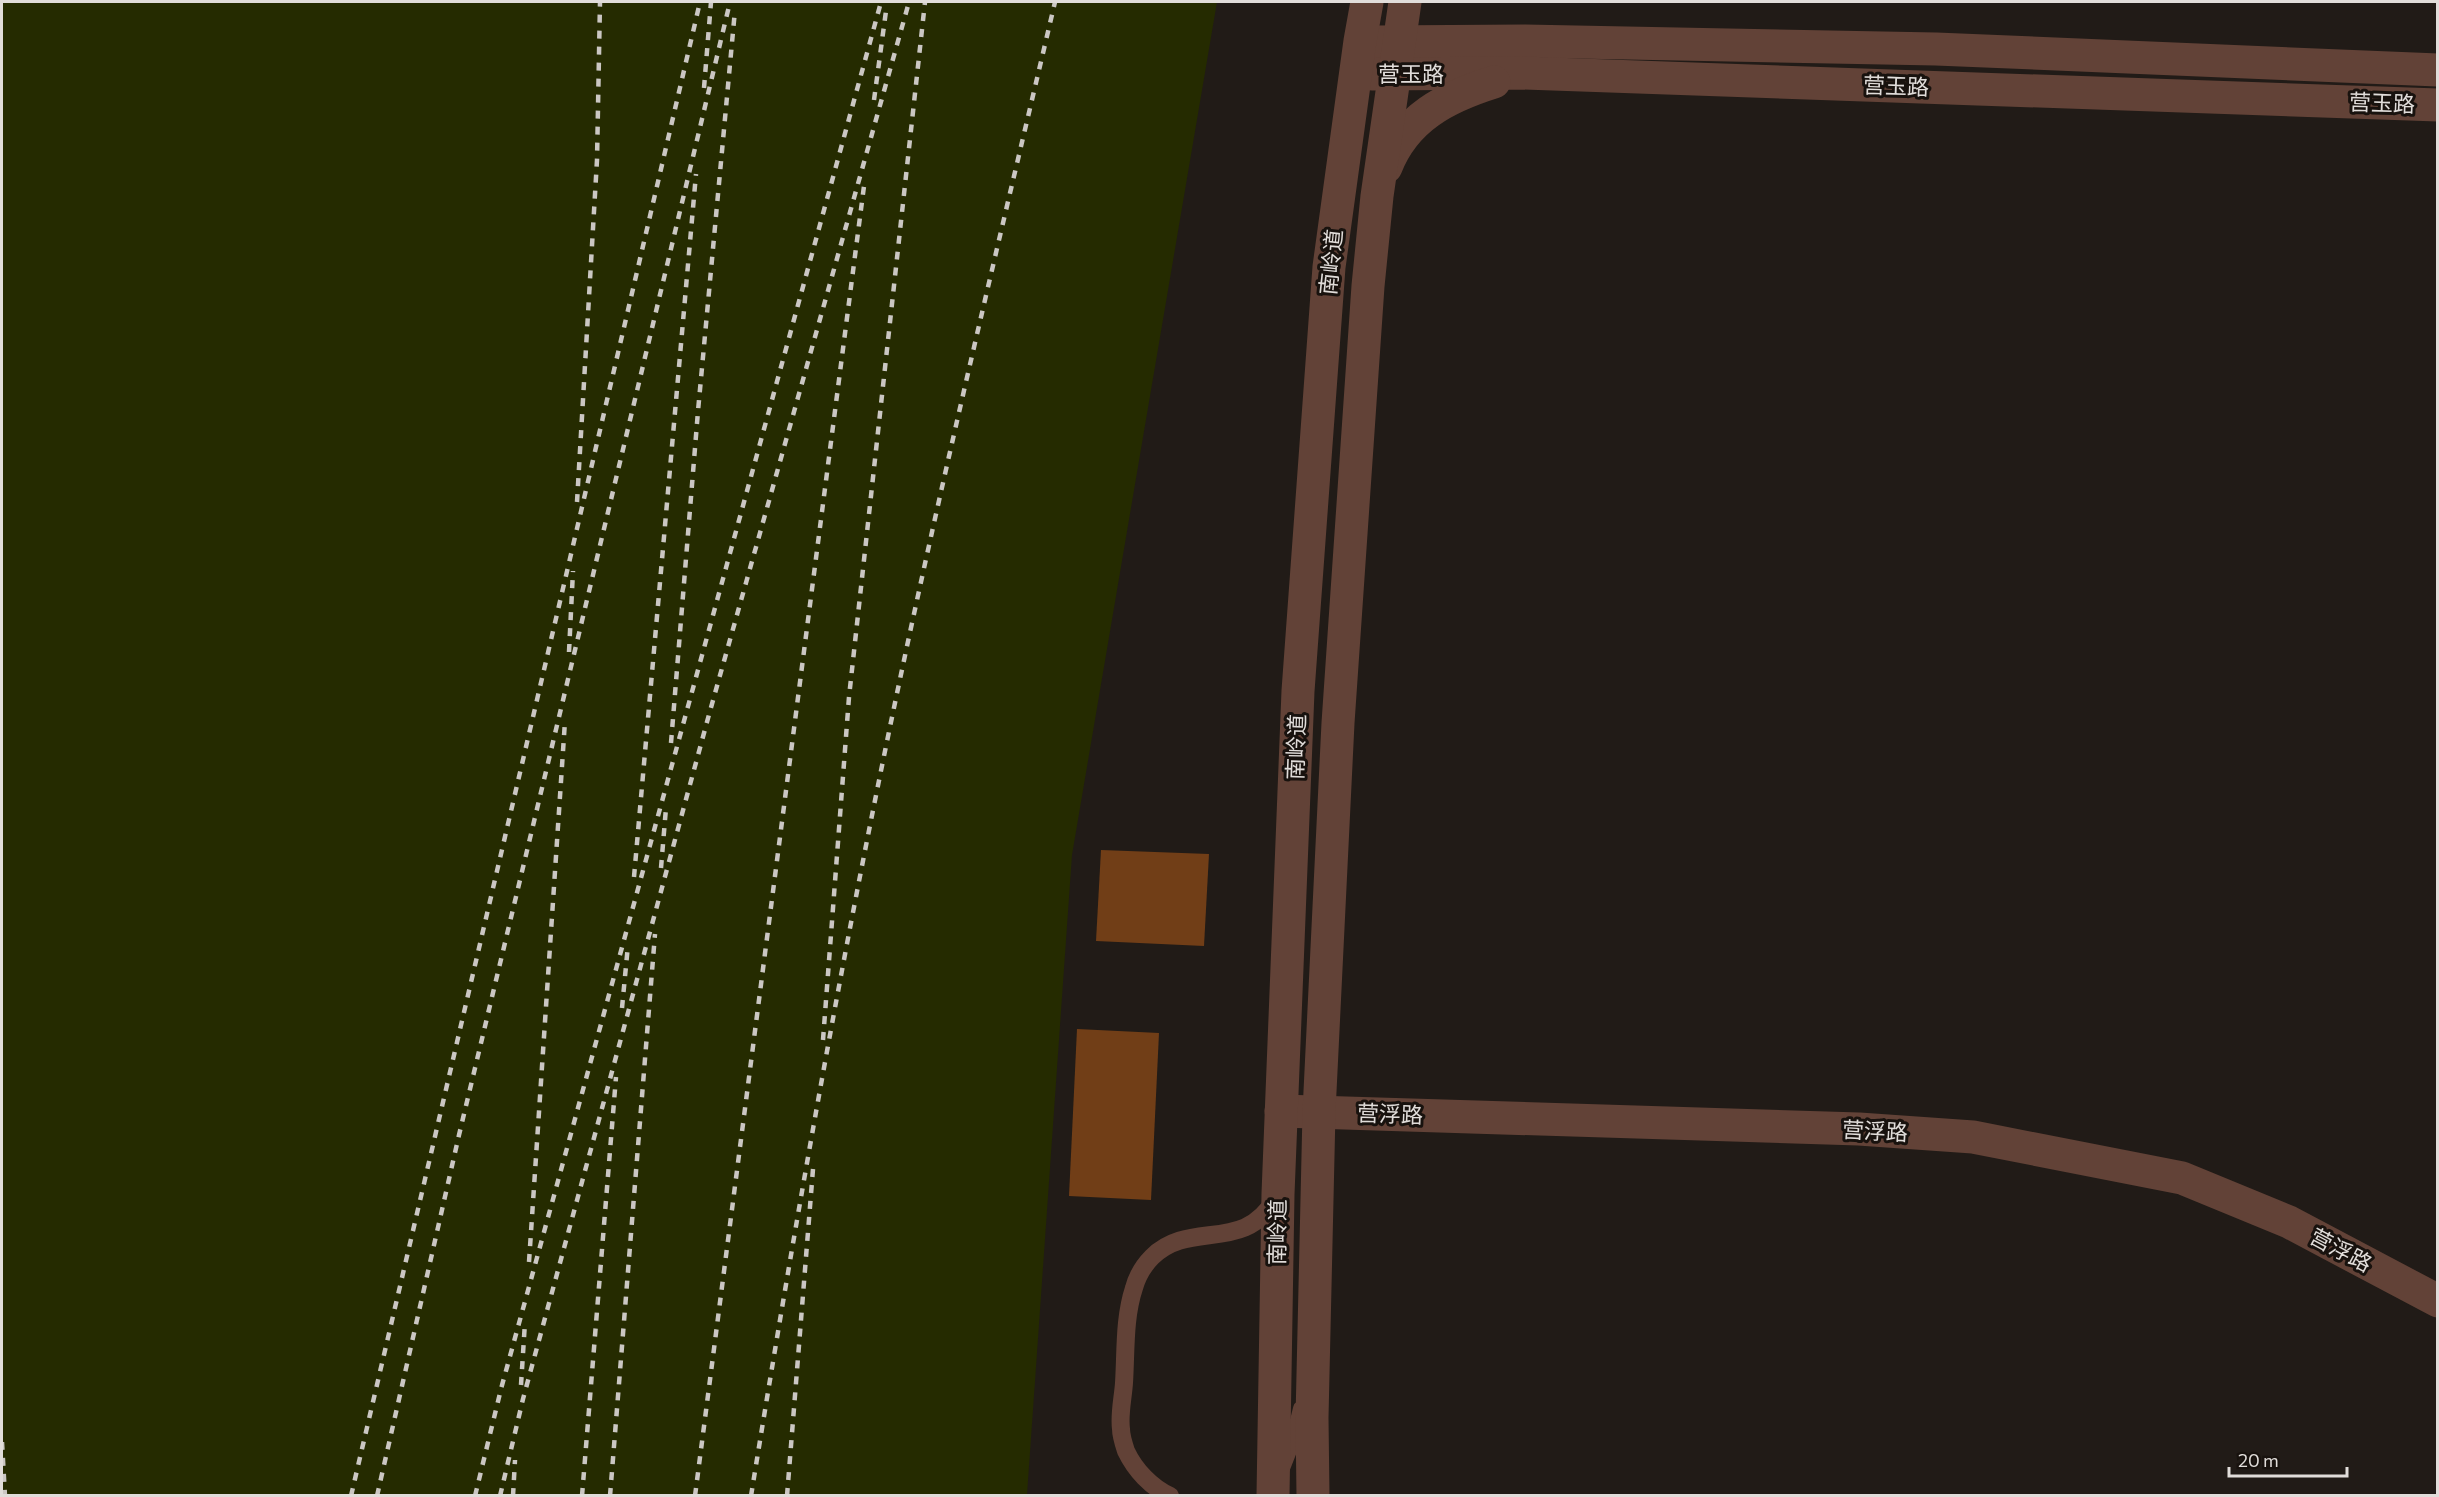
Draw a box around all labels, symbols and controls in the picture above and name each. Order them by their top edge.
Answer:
street label: 营玉路 [1378,60,1444,87]
street label: 营玉路 [1863,71,1929,100]
street label: 营玉路 [2349,88,2415,117]
street label: 南岭道 [1314,228,1347,296]
street label: 南岭道 [1281,714,1310,780]
street label: 营浮路 [1357,1099,1423,1128]
street label: 营浮路 [1841,1115,1909,1146]
street label: 南岭道 [1262,1199,1291,1265]
street label: 营浮路 [2306,1222,2377,1277]
scale bar [2229,1440,2348,1478]
text: 20 m [2238,1449,2279,1471]

